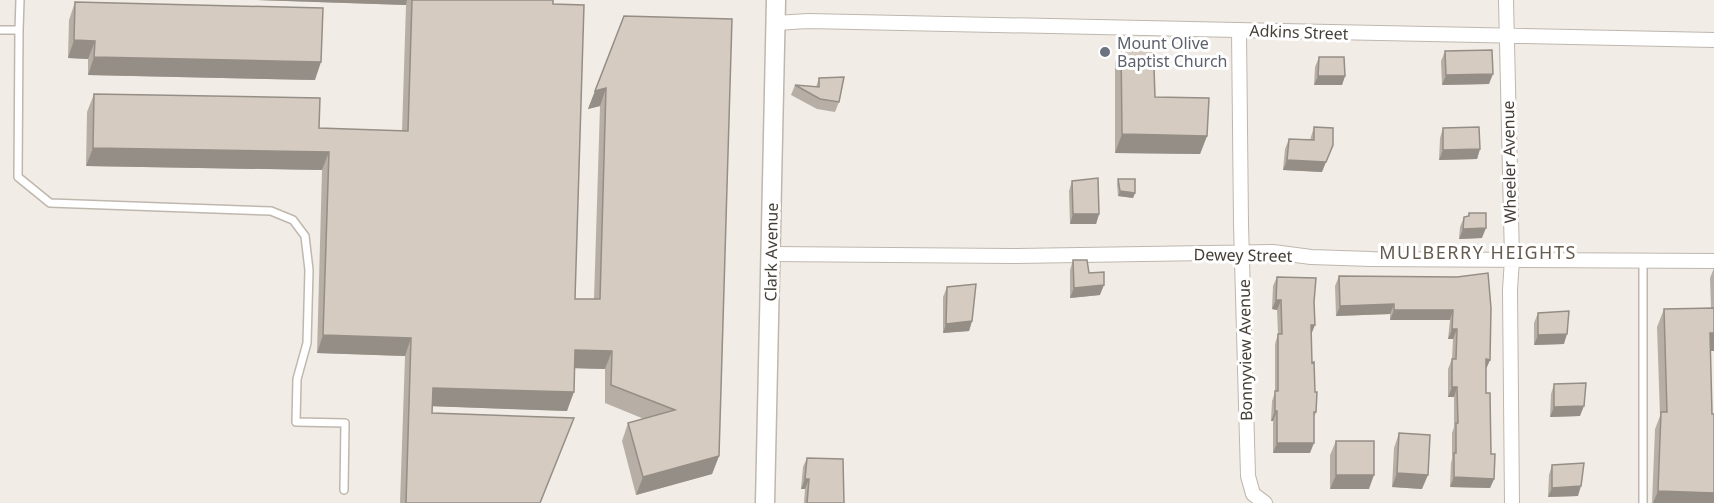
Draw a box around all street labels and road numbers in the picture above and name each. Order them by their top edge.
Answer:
street label: Adkins Street [1249,19,1349,45]
street label: Wheeler Avenue [1497,100,1521,224]
street label: Clark Avenue [759,202,783,302]
street label: Dewey Street [1193,243,1293,267]
street label: Bonnyview Avenue [1233,279,1257,421]

